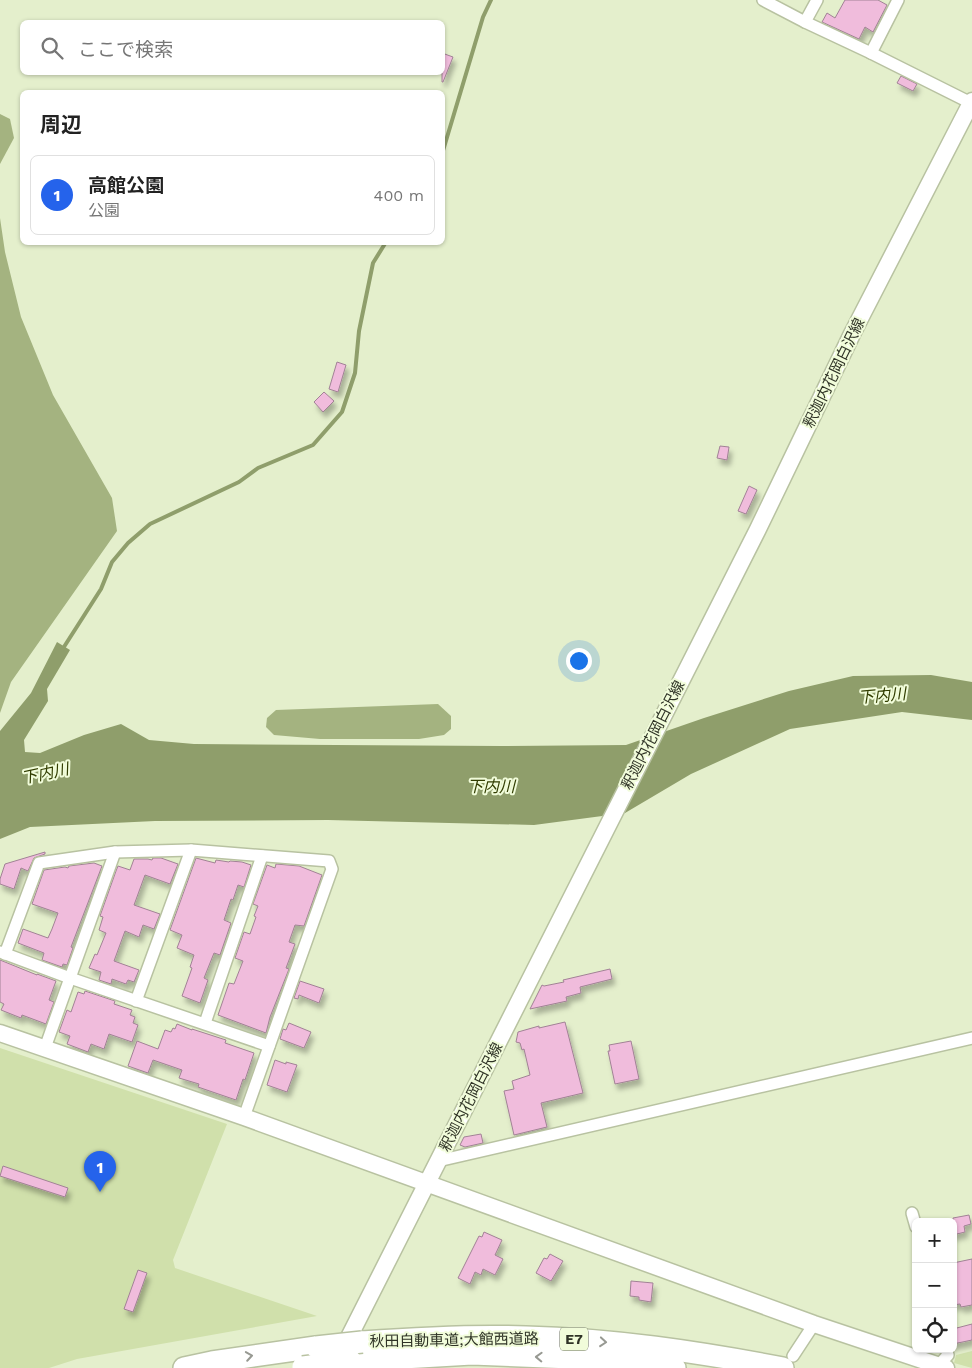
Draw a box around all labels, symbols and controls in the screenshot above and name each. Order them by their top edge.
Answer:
search box [20,20,445,75]
icon: search [38,34,66,62]
text: ここで検索 [78,38,173,61]
text: 周辺 [40,112,82,137]
text: 高館公園 [88,174,164,197]
text: 1 [54,186,60,205]
text: 400 m [374,186,424,205]
text: 公園 [88,201,120,220]
street label: 釈迦内花岡白沢線 [800,315,868,431]
your location [566,648,592,674]
street label: 釈迦内花岡白沢線 [618,677,688,793]
water label: 下内川 [857,684,909,707]
water label: 下内川 [20,759,73,788]
water label: 下内川 [467,777,517,796]
street label: 釈迦内花岡白沢線 [436,1039,506,1155]
pin: 1 [84,1151,116,1192]
map controls [912,1218,957,1353]
button: + [912,1218,957,1263]
button: − [912,1263,957,1308]
button: locate [912,1308,957,1353]
road number: E7 [560,1328,588,1350]
street label: 秋田自動車道;大館西道路 [369,1330,539,1350]
one-way arrow [599,1336,607,1347]
one-way arrow [245,1351,253,1361]
one-way arrow [535,1351,543,1362]

